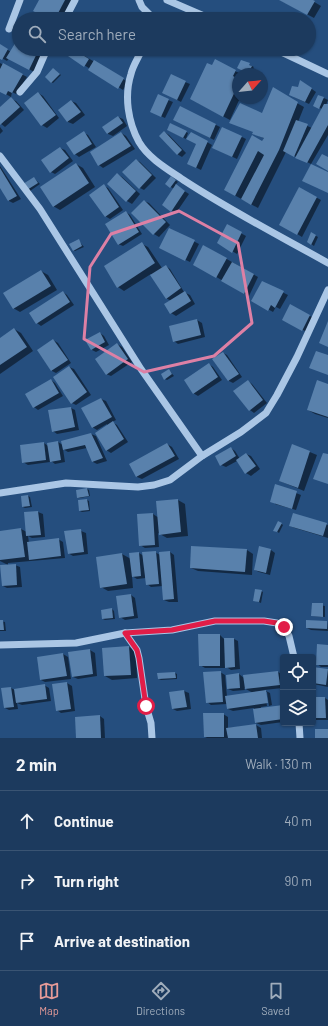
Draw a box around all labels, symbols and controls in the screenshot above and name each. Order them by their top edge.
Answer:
search box [12,12,316,56]
icon: search [26,23,48,45]
text: Search here [58,25,136,43]
north arrow [232,68,268,104]
route end [275,618,293,636]
map controls [280,654,316,726]
button: locate [280,654,316,690]
button: layers [280,690,316,726]
route start [137,697,155,715]
text: 2 min [16,754,57,774]
text: Walk · 130 m [245,756,312,772]
icon: ahead [16,810,38,832]
text: Continue [54,812,114,830]
text: 40 m [284,813,312,829]
icon: right [16,870,38,892]
text: Turn right [54,872,119,890]
text: 90 m [285,873,312,889]
icon: arrive [16,930,38,952]
text: Arrive at destination [54,932,190,950]
tab: Map [38,980,60,1017]
tab: Directions [136,980,185,1017]
tab: Saved [261,980,290,1017]

